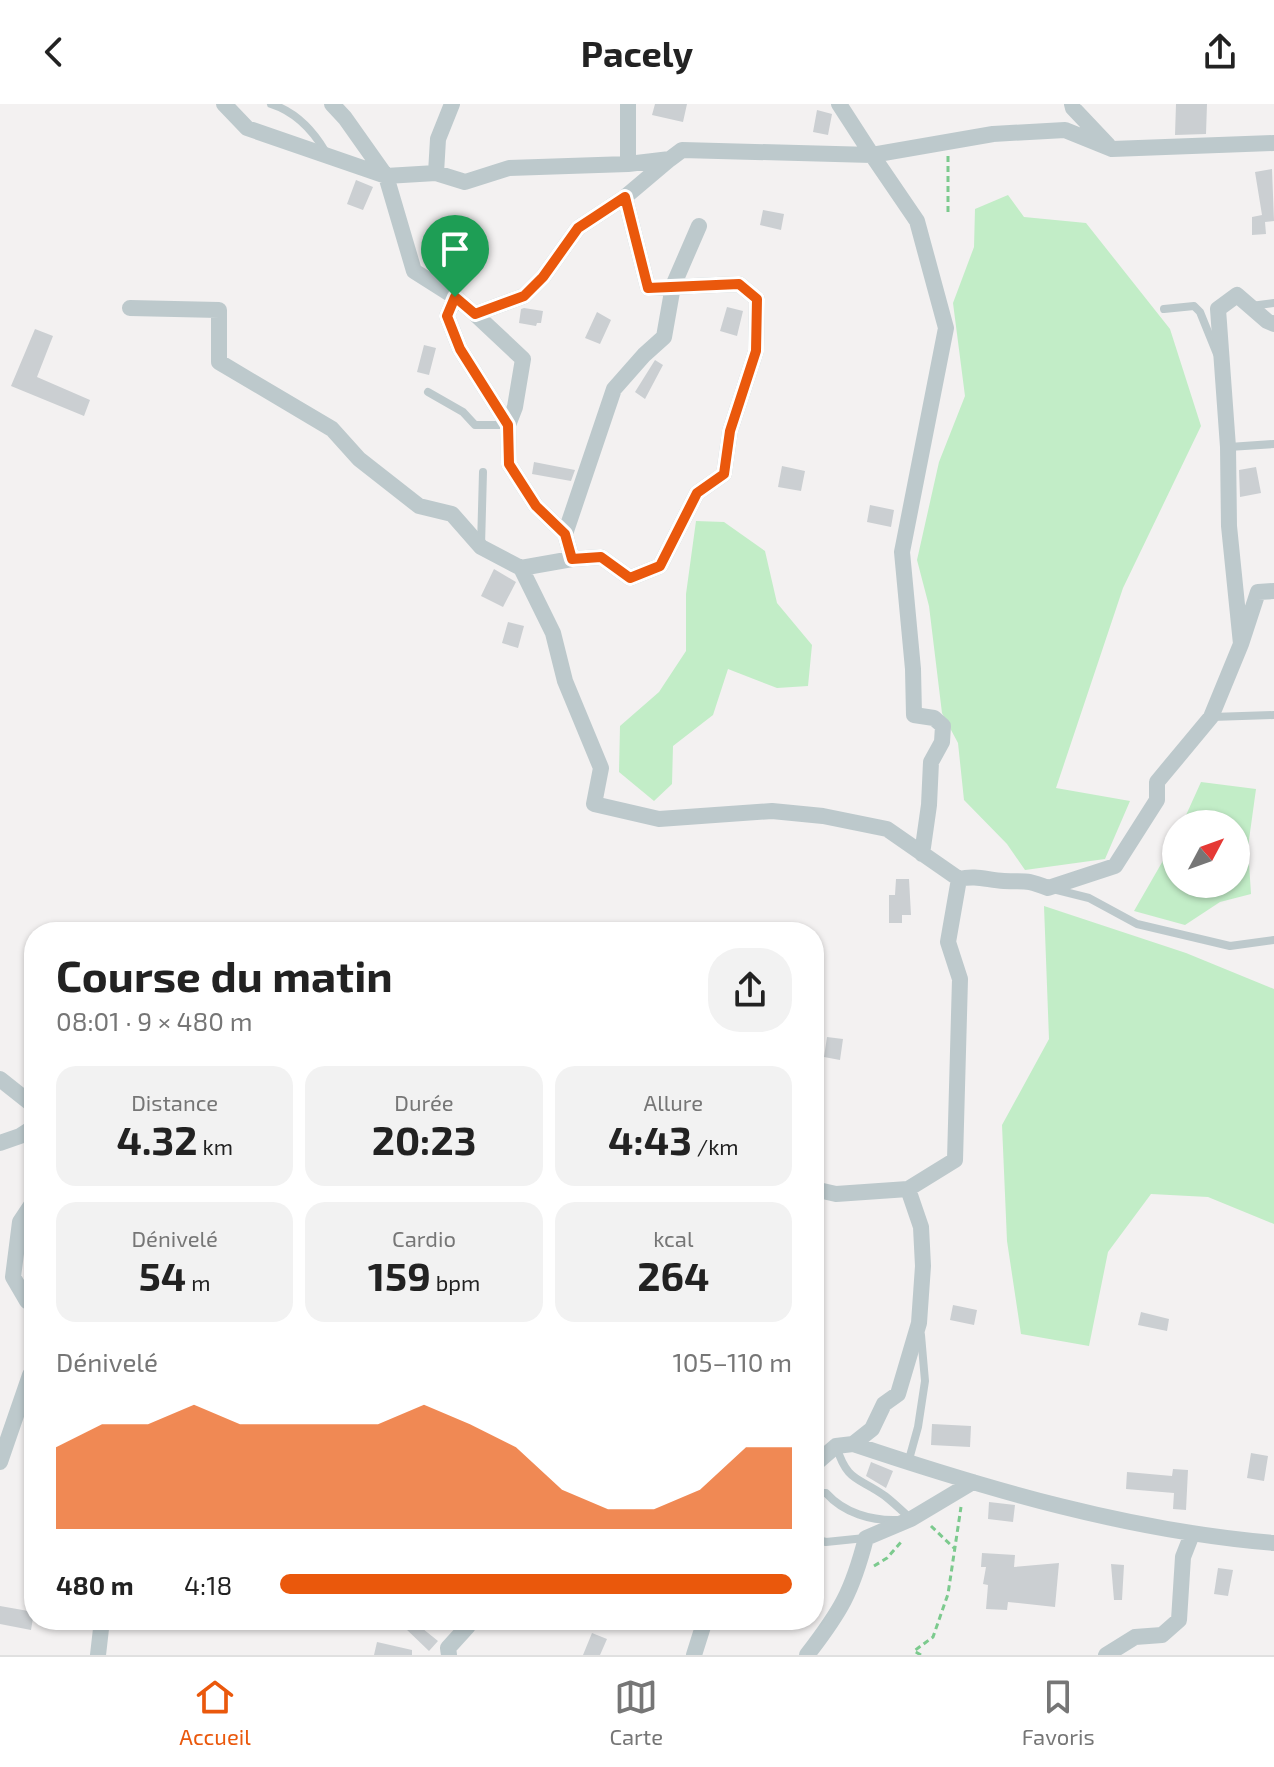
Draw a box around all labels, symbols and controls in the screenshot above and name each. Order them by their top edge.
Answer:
icon: back [32,30,76,74]
icon: share [1198,30,1242,74]
text: Pacely [581,31,693,74]
pin [421,215,489,297]
icon: arrive [433,227,477,271]
north arrow [1162,810,1250,898]
map controls [1162,810,1250,898]
text: Course du matin [56,948,393,1001]
button: share [708,948,792,1032]
text: 08:01 · 9 × 480 m [56,1005,252,1036]
text: Distance [131,1089,218,1115]
text: Durée [394,1089,454,1115]
text: Allure [643,1089,703,1115]
text: 4.32 [116,1115,198,1163]
text: 20:23 [372,1115,476,1163]
text: 4:43 [608,1115,692,1163]
text: km [198,1133,233,1159]
text: /km [692,1133,739,1159]
text: Dénivelé [131,1225,218,1251]
text: Cardio [392,1225,456,1251]
text: kcal [653,1225,693,1251]
text: 54 [139,1251,186,1299]
text: 159 [368,1251,431,1299]
text: 264 [637,1251,709,1299]
text: m [186,1269,211,1295]
text: bpm [431,1269,480,1295]
text: Dénivelé [56,1346,158,1377]
text: 105–110 m [673,1346,792,1377]
text: 480 m [56,1569,134,1600]
text: 4:18 [184,1569,232,1600]
tab: Accueil [179,1675,251,1749]
tab: Carte [609,1675,663,1749]
tab: Favoris [1022,1675,1095,1749]

